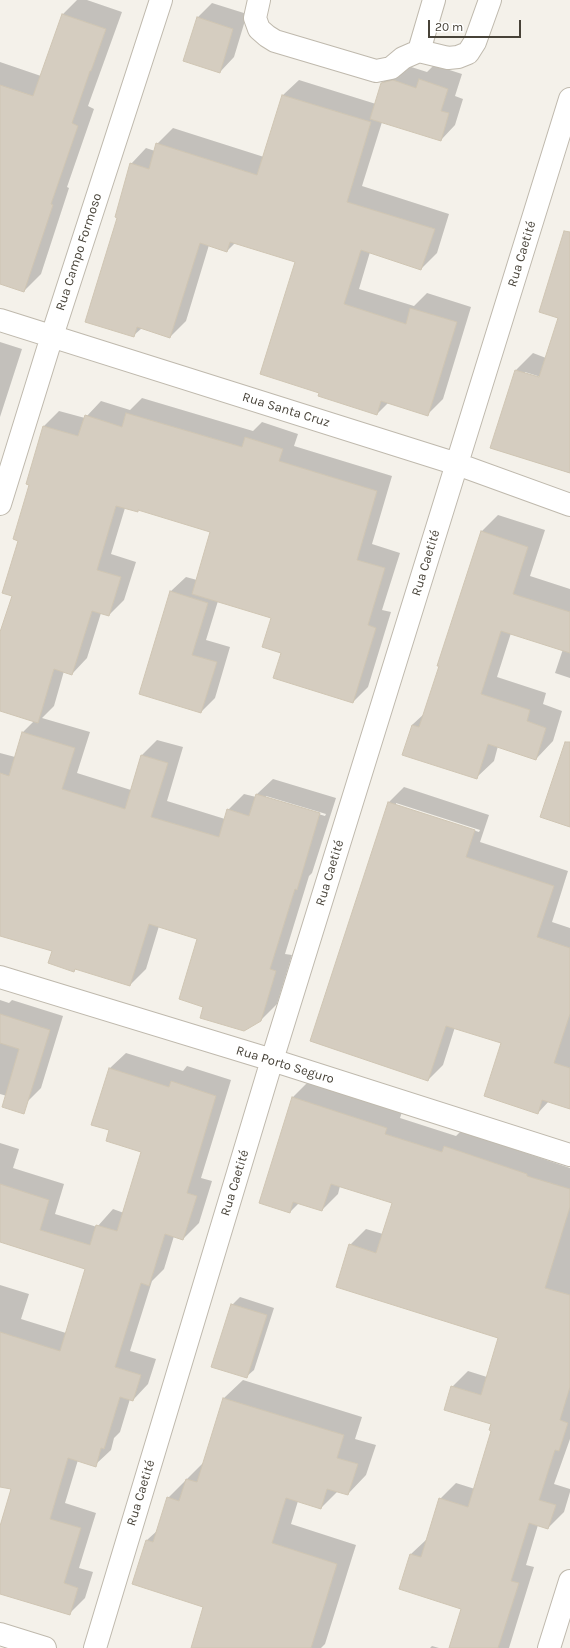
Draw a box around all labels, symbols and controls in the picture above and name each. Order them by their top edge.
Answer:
scale bar [430,12,523,38]
text: 20 m [435,20,463,34]
street label: Rua Campo Formoso [53,191,105,313]
street label: Rua Caetité [505,219,539,289]
street label: Rua Santa Cruz [240,389,332,431]
street label: Rua Caetité [409,528,443,598]
street label: Rua Caetité [313,838,347,908]
street label: Rua Porto Seguro [234,1043,336,1087]
street label: Rua Caetité [218,1148,252,1218]
street label: Rua Caetité [124,1458,158,1528]

